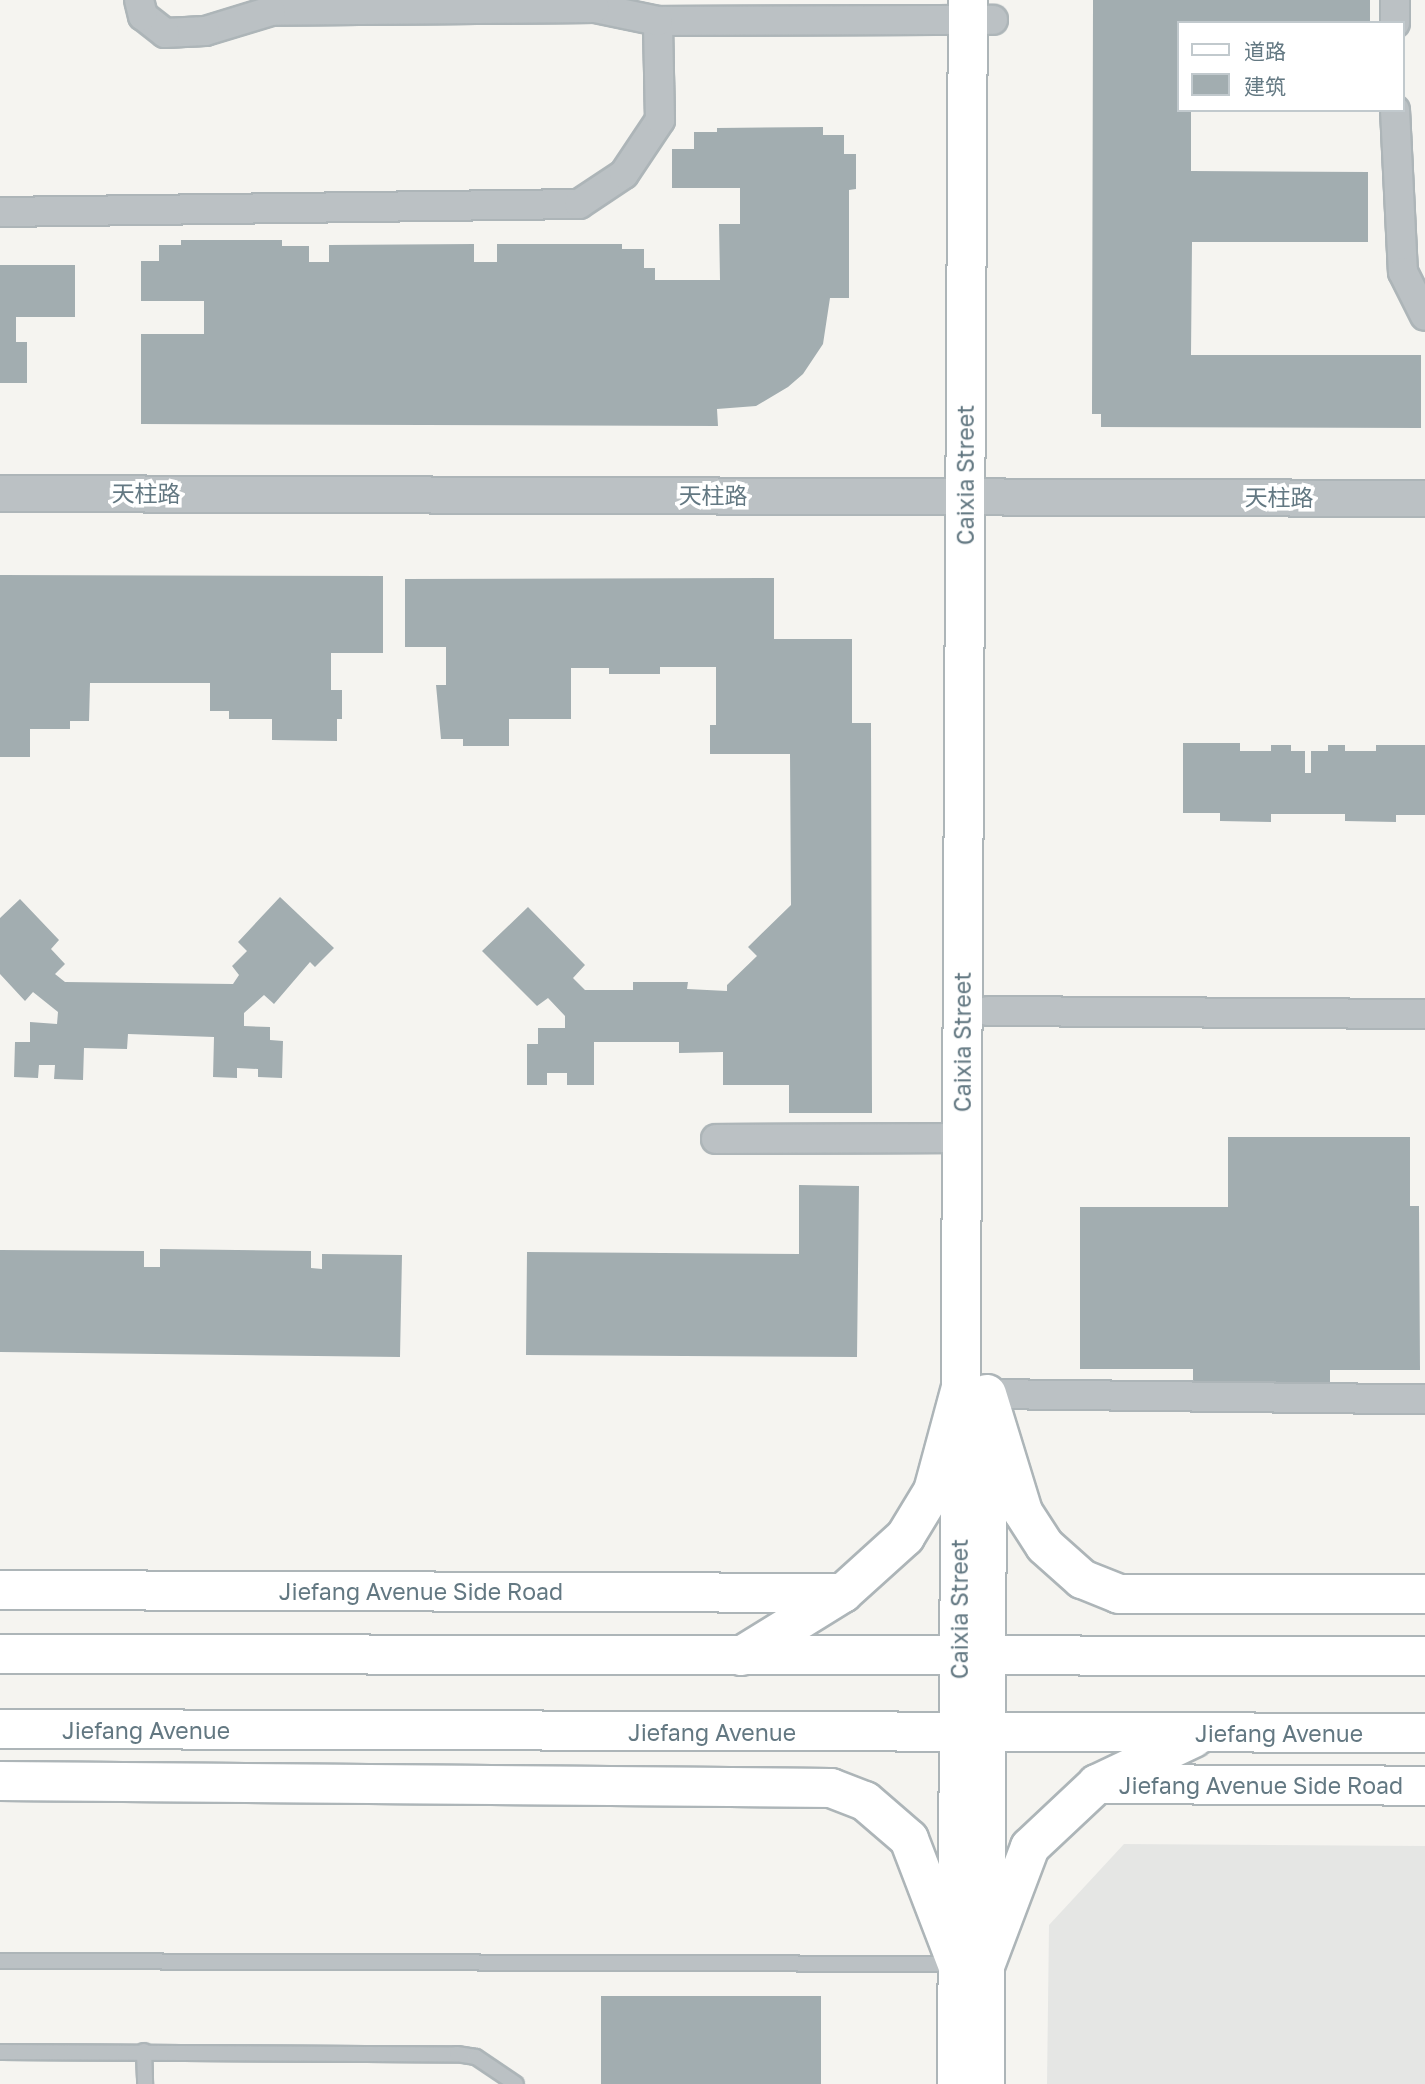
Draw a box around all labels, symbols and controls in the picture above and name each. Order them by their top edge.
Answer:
legend [1176,21,1404,112]
text: 道路 [1244,38,1286,64]
text: 建筑 [1244,73,1286,99]
street label: Caixia Street [951,405,979,545]
street label: 天柱路 [112,479,180,507]
street label: 天柱路 [679,481,747,509]
street label: 天柱路 [1245,483,1313,511]
street label: Caixia Street [948,972,976,1112]
street label: Caixia Street [945,1539,973,1679]
street label: Jiefang Avenue Side Road [279,1577,563,1605]
street label: Jiefang Avenue [62,1716,230,1744]
street label: Jiefang Avenue [628,1718,796,1746]
street label: Jiefang Avenue [1195,1719,1363,1747]
street label: Jiefang Avenue Side Road [1119,1771,1403,1799]

